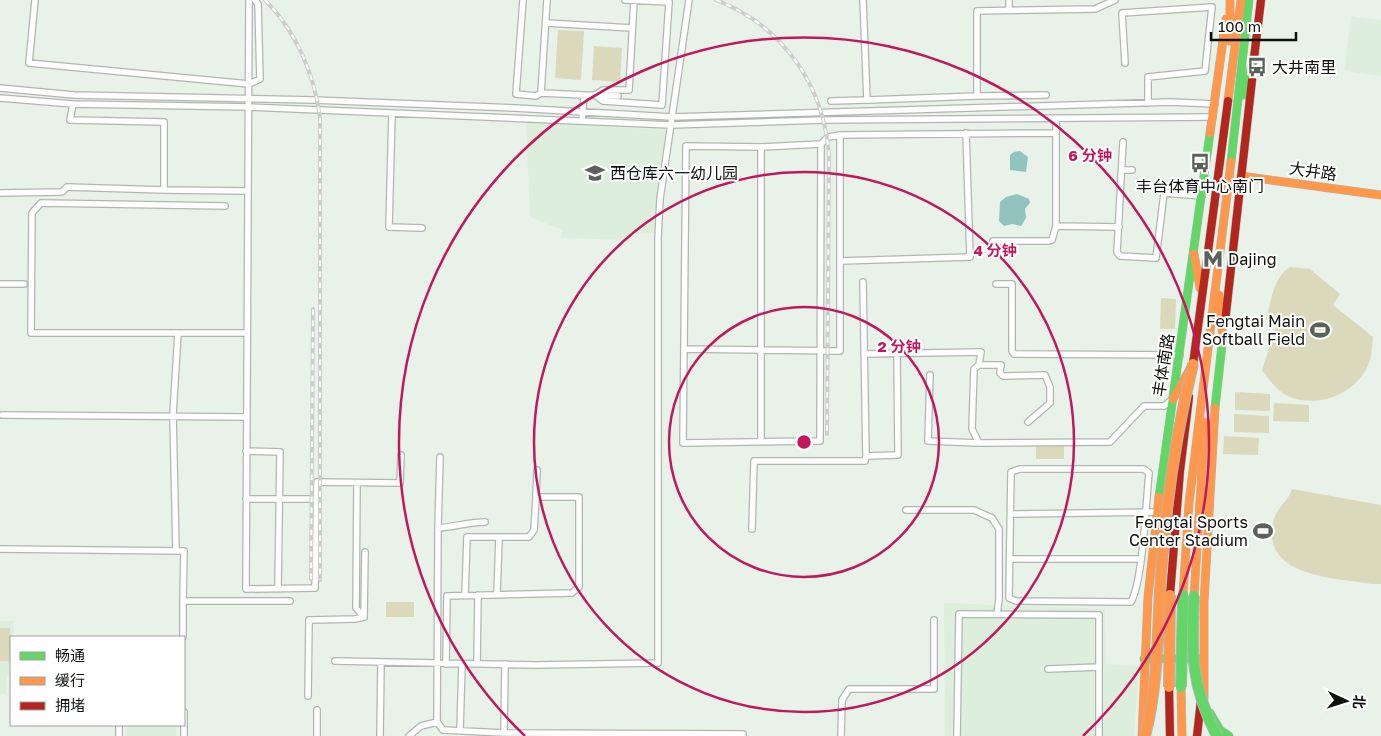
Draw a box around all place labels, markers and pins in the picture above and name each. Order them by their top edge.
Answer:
bus stop icon: 大井南里 [1246,56,1268,78]
place label: 大井南里 [1272,57,1336,77]
bus stop icon: 丰台体育中心南门 [1189,152,1211,174]
school or university icon: 西仓库六一幼儿园 [584,162,606,184]
place label: 西仓库六一幼儿园 [610,163,738,183]
place label: 丰台体育中心南门 [1136,176,1264,196]
metro station icon: Dajing [1202,248,1224,270]
place label: Dajing [1228,249,1277,269]
place label: Fengtai Main Softball Field [1202,311,1305,349]
sports icon: Fengtai Main Softball Field [1309,319,1331,341]
centre of rings [795,433,813,451]
place label: Fengtai Sports Center Stadium [1129,512,1248,550]
sports icon: Fengtai Sports Center Stadium [1252,520,1274,542]

